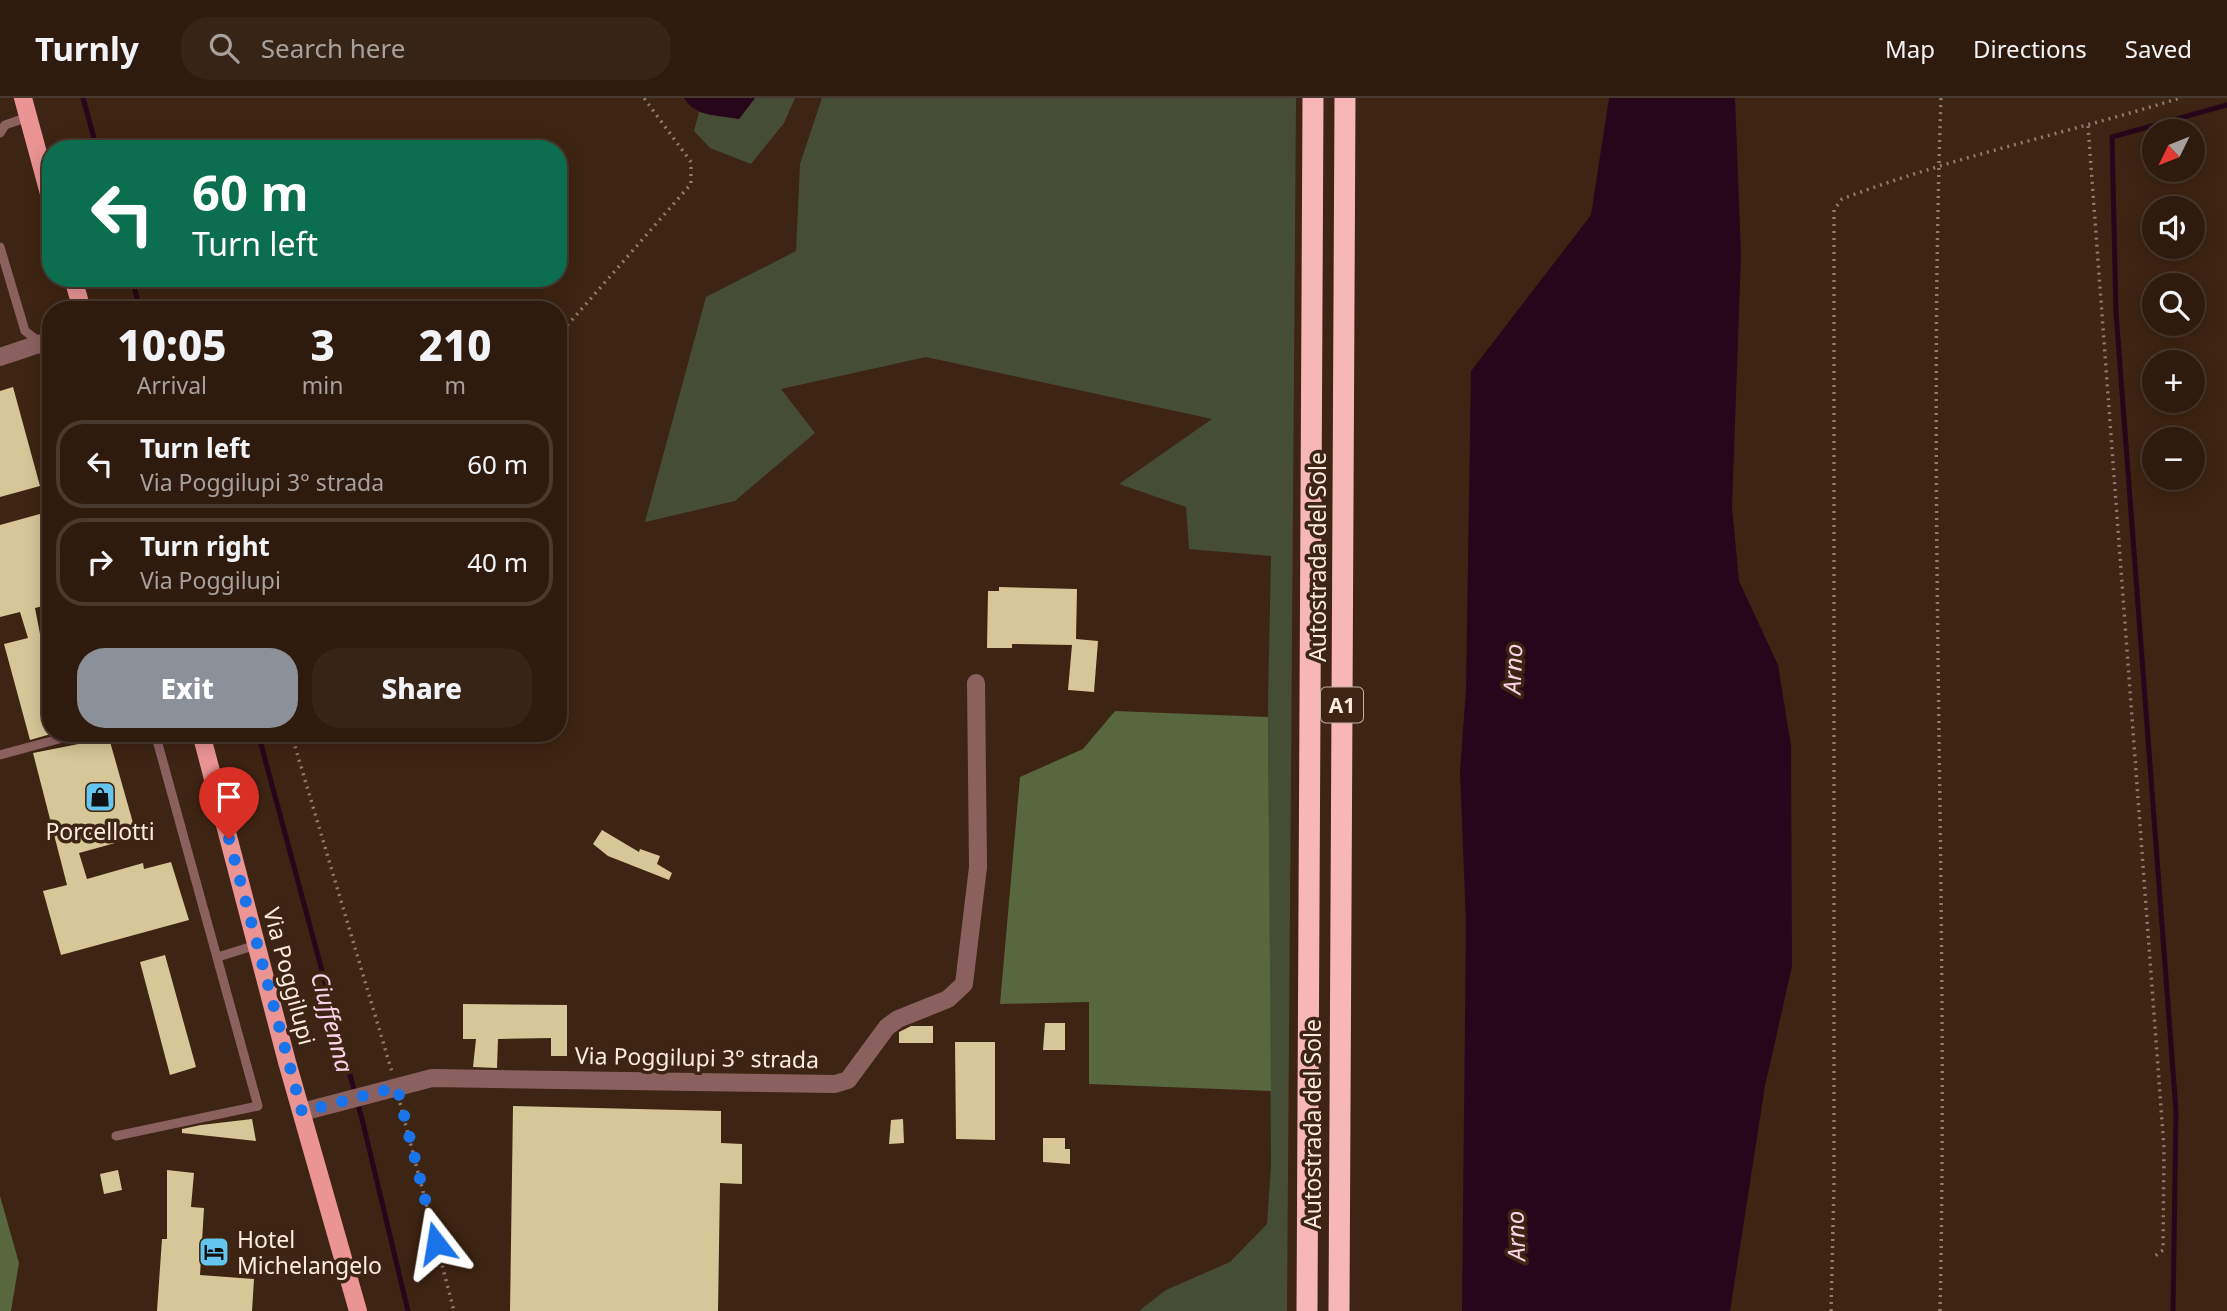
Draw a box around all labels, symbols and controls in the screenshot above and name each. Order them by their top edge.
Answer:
search box [181,17,671,80]
text: Turnly [35,26,139,71]
icon: search [205,29,243,67]
text: Search here [261,30,405,66]
text: Map [1885,32,1935,65]
text: Directions [1973,32,2087,65]
text: Saved [2125,32,2192,65]
north arrow [2142,119,2205,182]
map controls [2142,119,2205,490]
text: 60 m [192,159,309,225]
icon: left [77,168,168,259]
button: sound [2142,196,2205,259]
text: Turn left [192,222,318,265]
button: search [2142,273,2205,336]
text: 10:05 [117,316,226,373]
text: 3 [310,316,335,373]
text: 210 [419,316,492,373]
button: + [2142,350,2205,413]
text: Arrival [137,369,207,401]
text: min [302,369,343,401]
text: m [444,369,466,401]
button: − [2142,427,2205,490]
text: Turn left [140,430,251,466]
icon: left [81,445,119,483]
text: 60 m [467,446,528,482]
street label: Autostrada del Sole [1301,452,1333,662]
text: Via Poggilupi 3° strada [140,466,384,498]
text: Turn right [140,528,270,564]
icon: right [81,543,119,581]
text: 40 m [467,544,528,580]
text: Via Poggilupi [140,564,281,596]
water label: Arno [1495,643,1529,697]
button: Exit [77,648,298,728]
button: Share [312,648,532,728]
road number: A1 [1321,688,1363,722]
pin [199,767,259,839]
icon: arrive [210,778,248,816]
shop icon: Porcellotti [83,780,117,814]
place label: Porcellotti [45,815,155,847]
street label: Via Poggilupi [256,904,324,1048]
water label: Ciuffenna [304,968,362,1076]
street label: Autostrada del Sole [1296,1019,1328,1229]
street label: Via Poggilupi 3° strada [575,1039,819,1075]
position arrow [399,1206,473,1280]
water label: Arno [1498,1210,1532,1264]
place label: Hotel Michelangelo [237,1223,382,1281]
hotel icon: Hotel Michelangelo [197,1235,231,1269]

